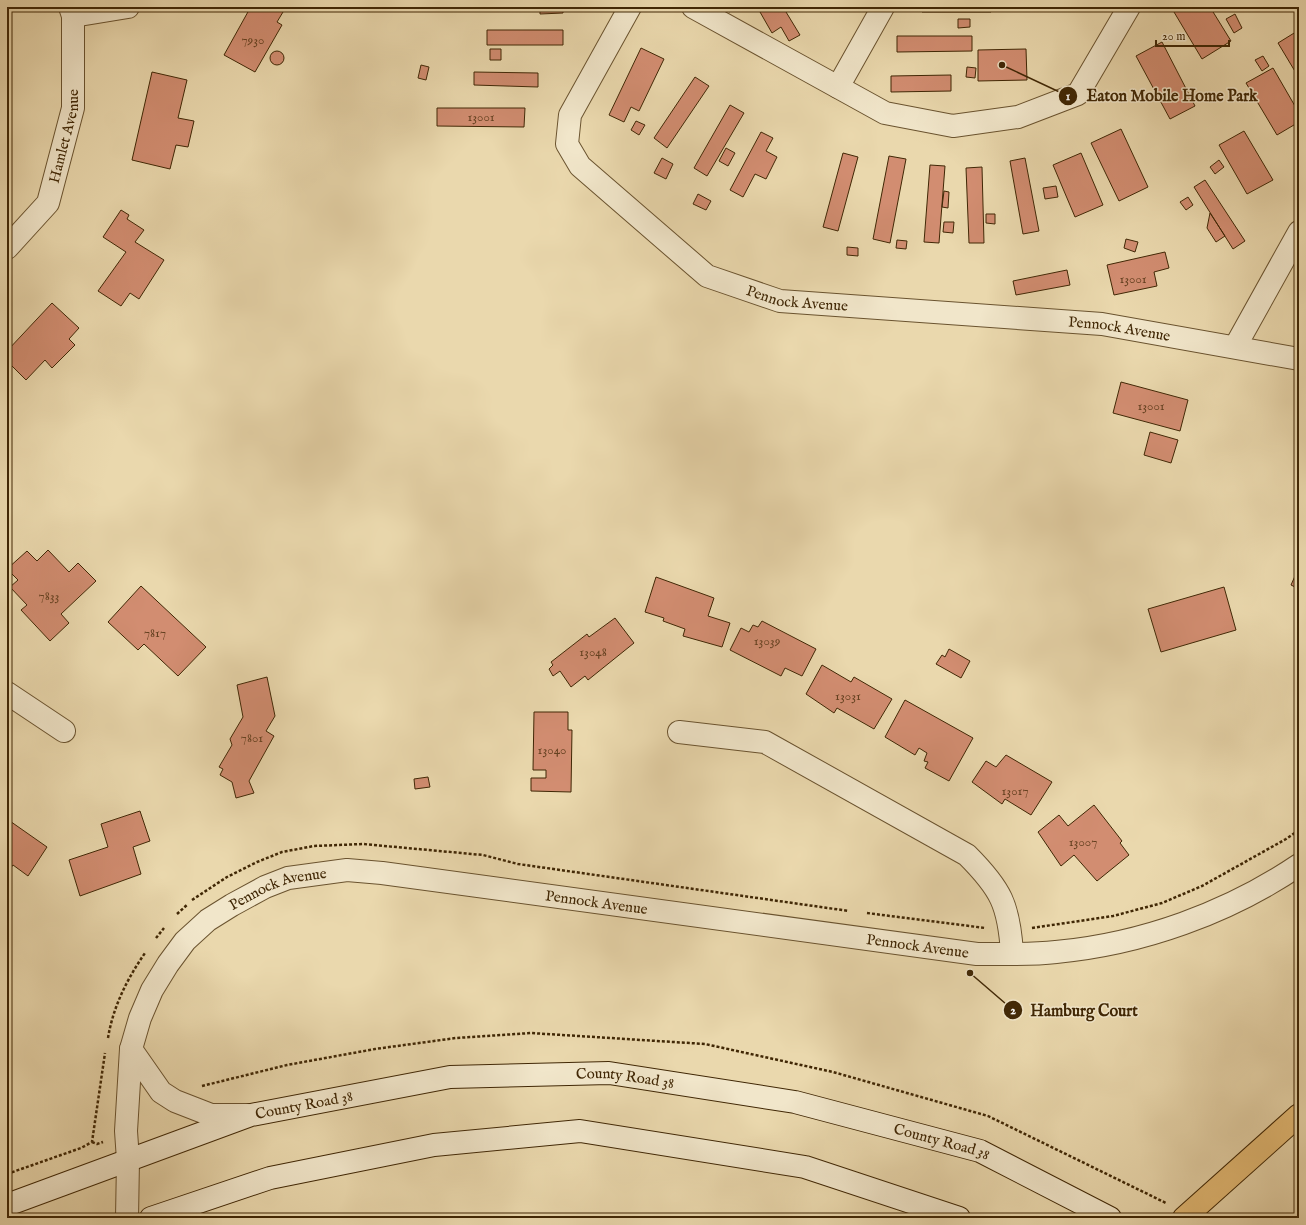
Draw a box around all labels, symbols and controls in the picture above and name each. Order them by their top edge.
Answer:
scale bar [1156,22,1229,48]
text: 20 m [1162,29,1185,44]
house number: 7930 [242,32,265,49]
callout: Eaton Mobile Home Park [1058,82,1266,110]
text: Eaton Mobile Home Park [1086,87,1258,107]
street label: Hamlet Avenue [44,89,83,185]
text: 1 [1066,89,1071,104]
house number: 13001 [467,109,495,126]
house number: 13001 [1119,271,1147,288]
street label: Pennock Avenue [744,281,849,315]
street label: Pennock Avenue [1068,312,1172,345]
house number: 13001 [1137,398,1165,415]
house number: 7833 [39,588,60,605]
house number: 7817 [144,625,166,642]
house number: 13039 [754,633,781,650]
house number: 13048 [579,644,607,661]
house number: 13031 [835,688,861,705]
house number: 7801 [241,730,263,747]
house number: 13040 [538,742,566,759]
house number: 13017 [1002,783,1028,800]
house number: 13007 [1069,834,1097,851]
street label: Pennock Avenue [226,863,328,914]
street label: Pennock Avenue [544,886,649,919]
street label: Pennock Avenue [865,930,970,962]
callout: Hamburg Court [1003,996,1146,1024]
text: Hamburg Court [1030,1002,1138,1022]
text: 2 [1010,1003,1016,1018]
street label: County Road 38 [576,1063,676,1093]
street label: County Road 38 [254,1086,354,1124]
street label: County Road 38 [892,1119,993,1164]

